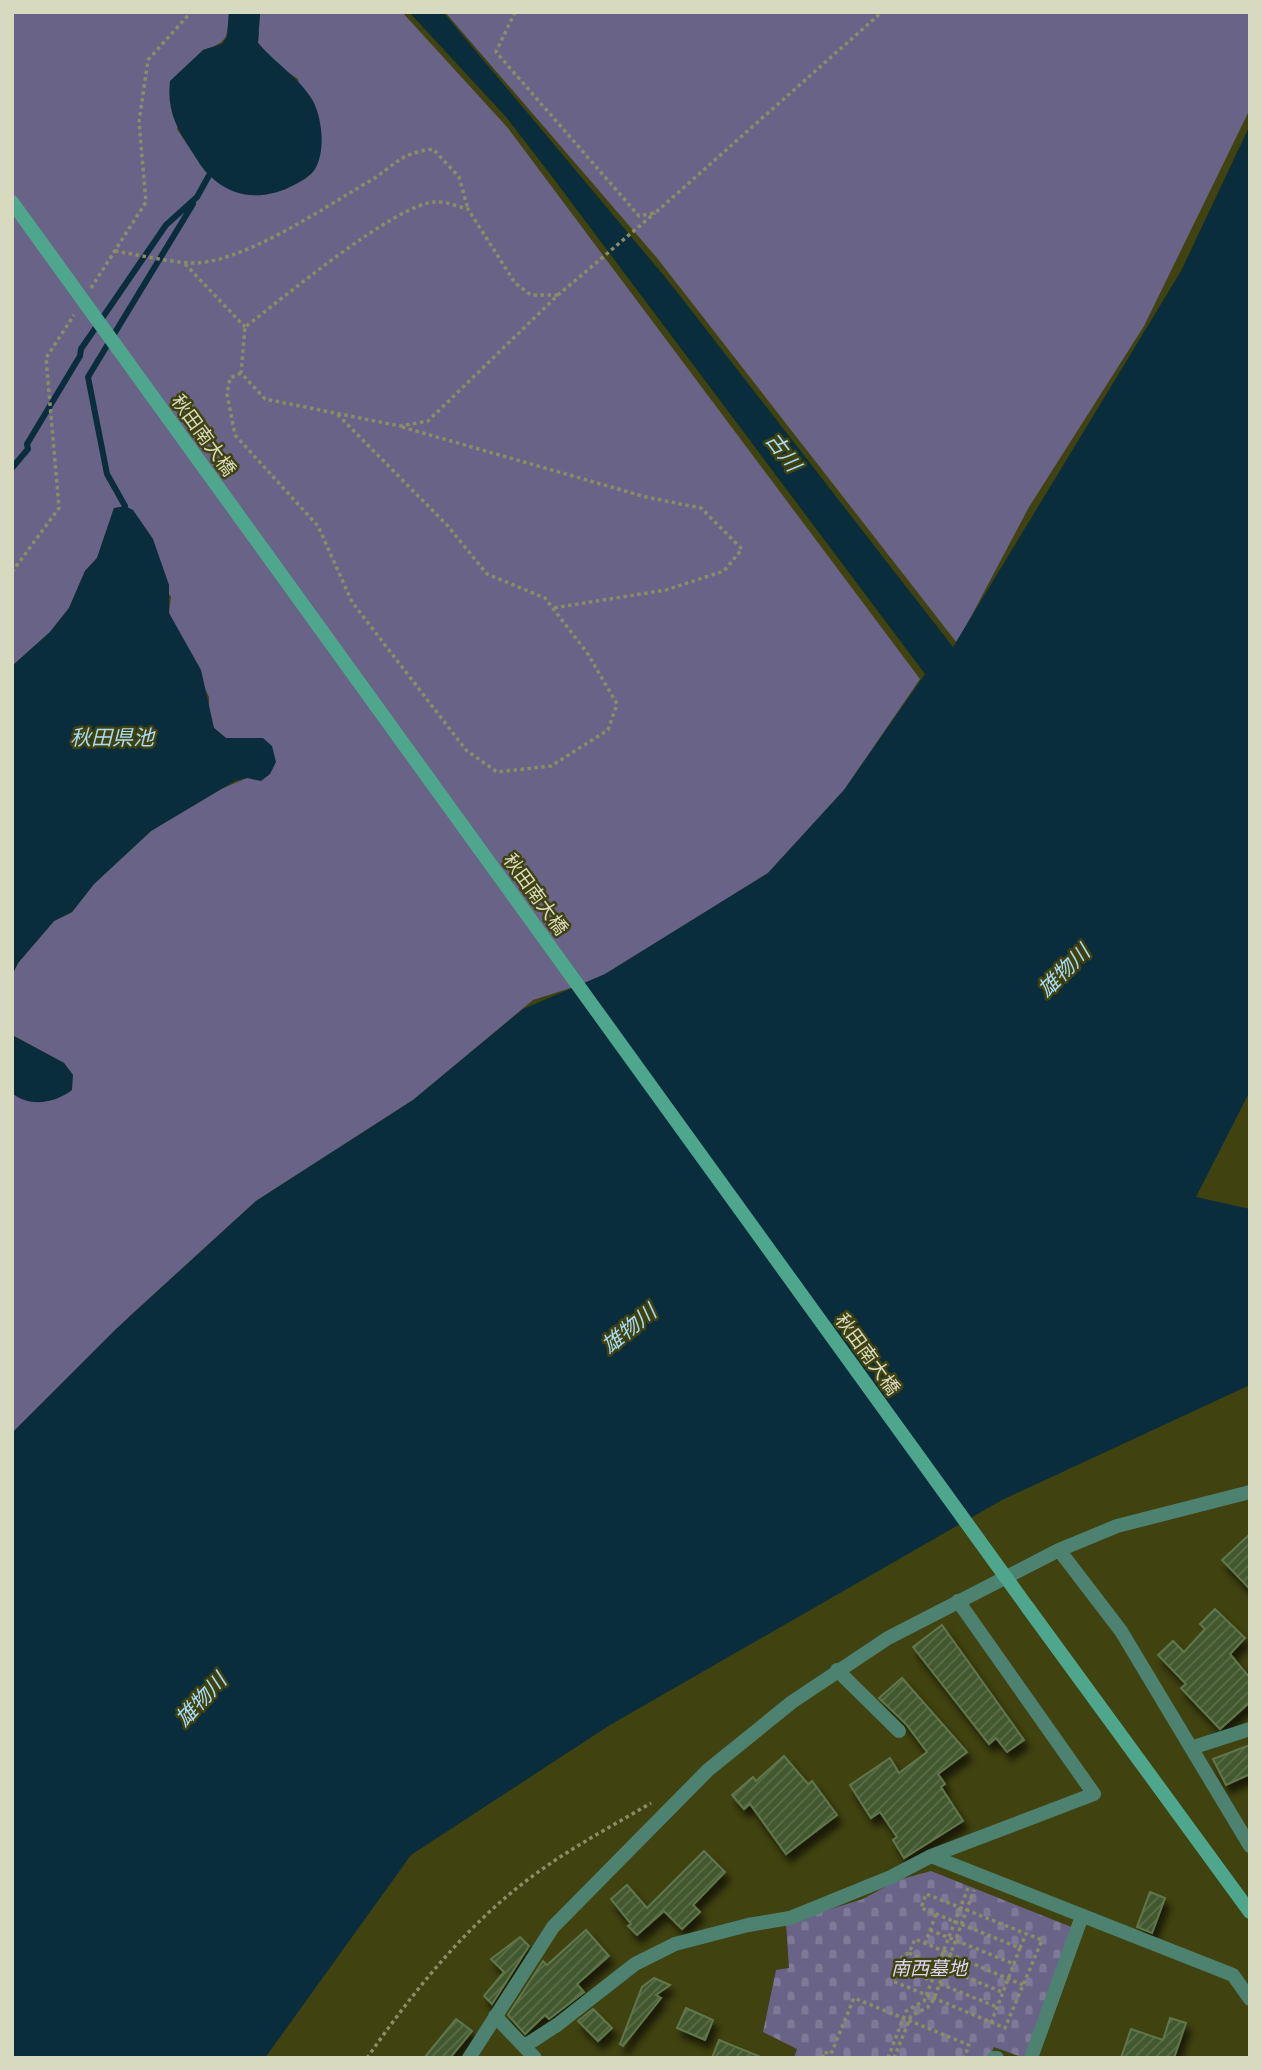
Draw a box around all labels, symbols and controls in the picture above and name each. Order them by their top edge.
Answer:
street label: 秋田南大橋 [167,391,240,480]
water label: 古川 [761,428,806,478]
water label: 秋田県池 [70,726,156,750]
street label: 秋田南大橋 [499,850,572,939]
water label: 雄物川 [1033,939,1096,1002]
water label: 雄物川 [597,1299,663,1358]
street label: 秋田南大橋 [831,1310,904,1399]
water label: 雄物川 [171,1667,233,1731]
park label: 南西墓地 [891,1958,969,1979]

